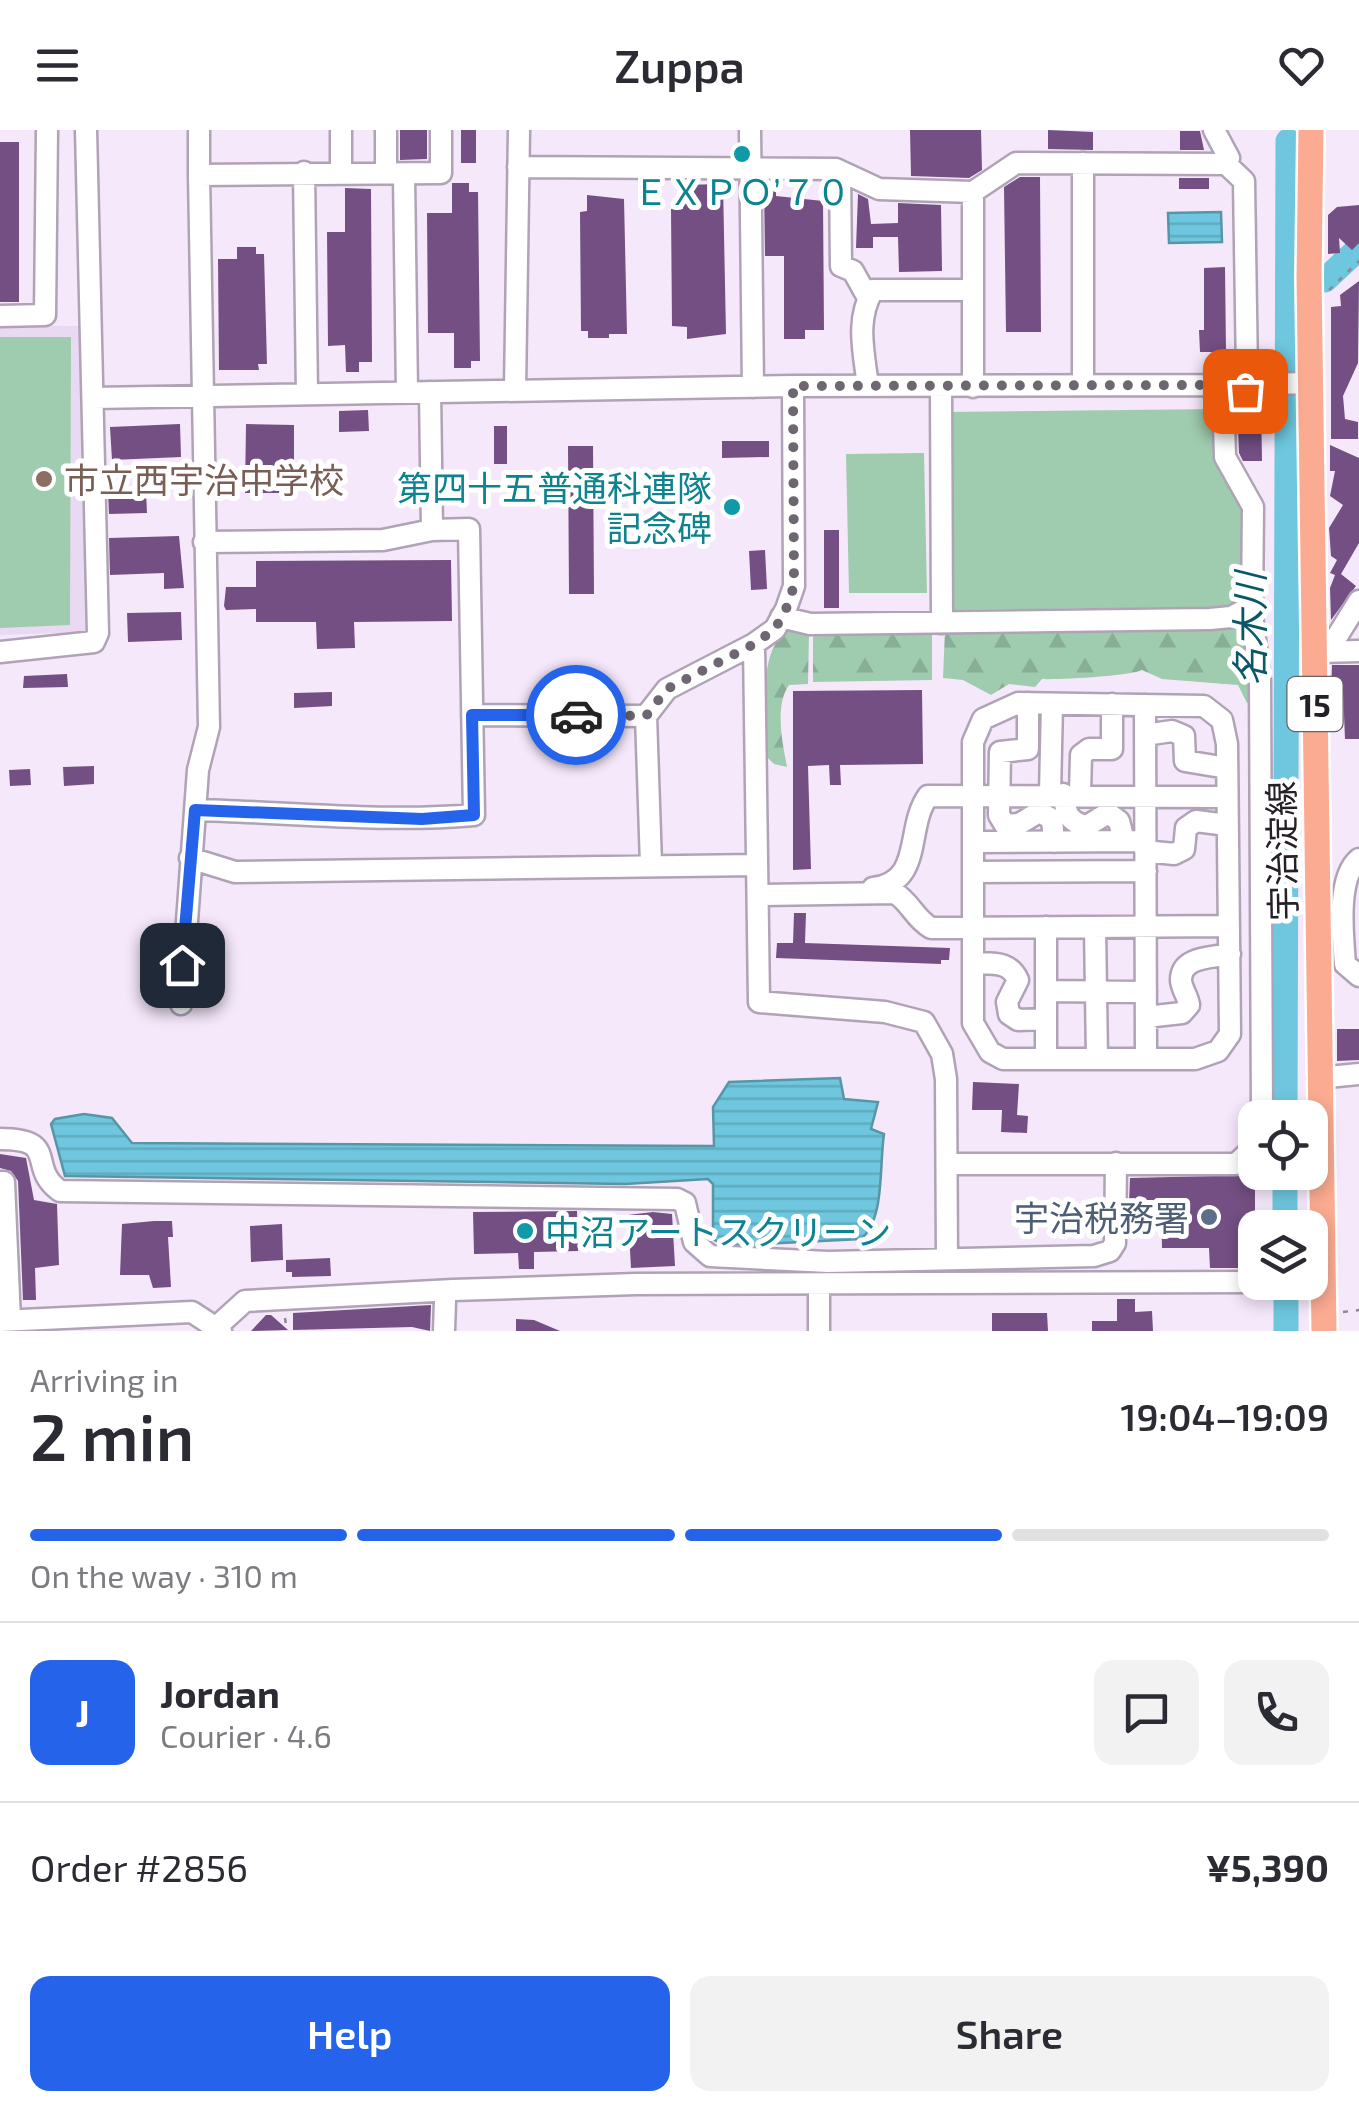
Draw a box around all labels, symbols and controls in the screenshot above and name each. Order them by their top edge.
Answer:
icon: menu [30,38,85,93]
text: Zuppa [614,38,745,92]
icon: heart [1274,38,1329,93]
marker: ＥＸＰＯ’７０ [731,143,753,165]
place label: ＥＸＰＯ’７０ [633,170,851,212]
pin [1203,349,1288,434]
icon: bag [1218,364,1273,419]
place label: 市立西宇治中学校 [64,458,344,500]
place label: 第四十五普通科連隊 記念碑 [397,466,712,548]
marker: 市立西宇治中学校 [33,468,55,490]
marker: 第四十五普通科連隊 記念碑 [721,496,743,518]
water label: 名木川 [1226,568,1272,686]
courier [526,665,626,765]
road number: 15 [1288,677,1342,731]
icon: car [549,688,604,743]
street label: 宇治淀線 [1259,781,1303,921]
pin [140,923,225,1008]
icon: home [155,938,210,993]
map controls [1238,1100,1328,1300]
button: locate [1238,1100,1328,1190]
place label: 宇治税務署 [1014,1196,1189,1238]
marker: 宇治税務署 [1198,1206,1220,1228]
place label: 中沼アートスクリーン [545,1210,891,1252]
button: layers [1238,1210,1328,1300]
marker: 中沼アートスクリーン [514,1220,536,1242]
text: Arriving in [30,1360,179,1398]
text: 19:04–19:09 [1121,1393,1329,1439]
text: 2 min [30,1396,194,1474]
text: On the way · 310 m [30,1556,298,1594]
button: chat [1094,1660,1199,1765]
button: phone [1224,1660,1329,1765]
text: Jordan [160,1670,280,1716]
text: J [75,1689,90,1735]
text: Courier · 4.6 [160,1716,332,1754]
text: Order #2856 [30,1844,248,1890]
text: ¥5,390 [1206,1844,1329,1890]
button: Help [30,1976,670,2091]
button: Share [690,1976,1329,2091]

